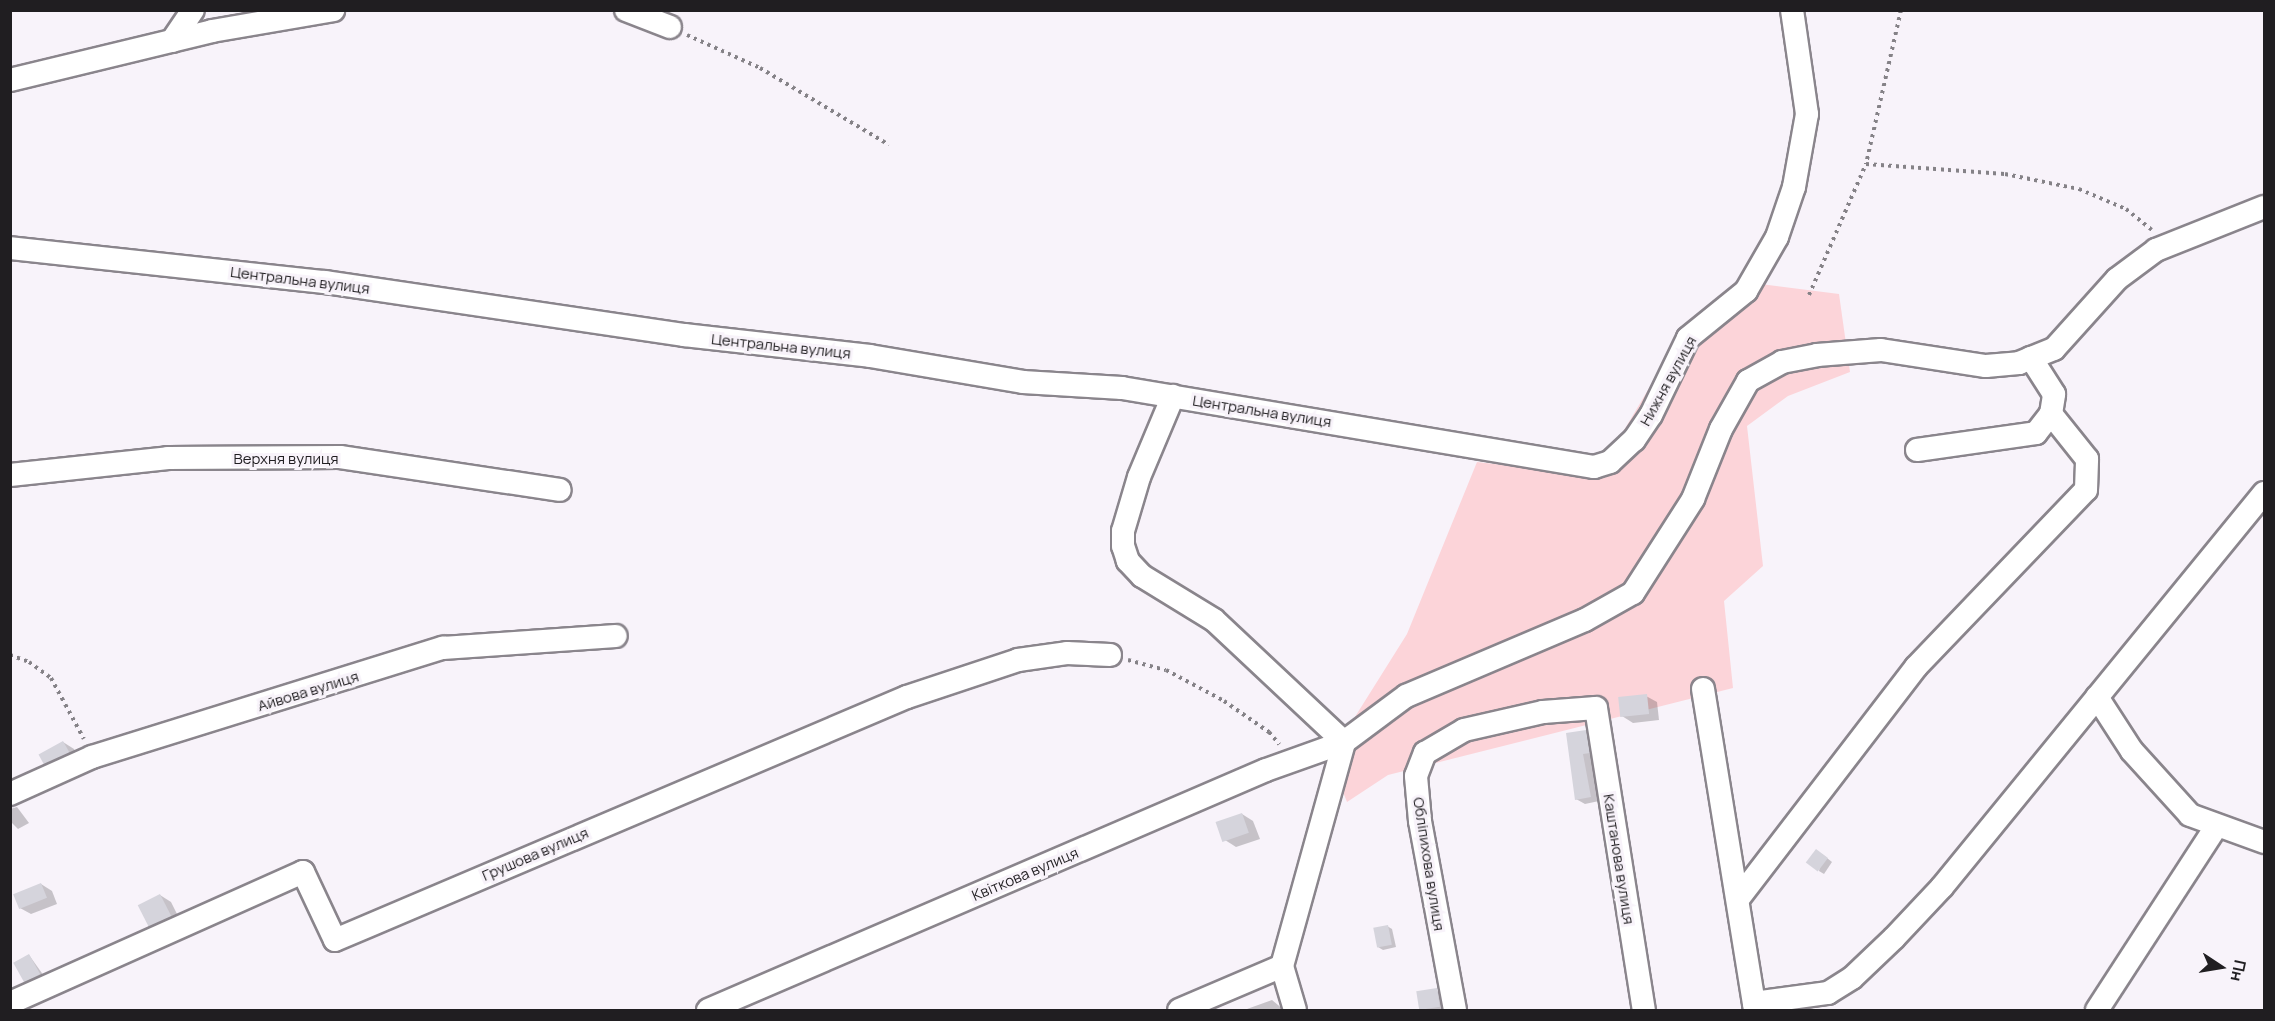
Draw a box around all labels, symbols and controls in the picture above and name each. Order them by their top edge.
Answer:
street label: Центральна вулиця [229,263,371,297]
street label: Центральна вулиця [710,330,852,362]
street label: Нижня вулиця [1636,333,1700,429]
street label: Центральна вулиця [1191,391,1333,431]
street label: Верхня вулиця [234,450,338,468]
street label: Айвова вулиця [255,667,361,715]
street label: Каштанова вулиця [1600,793,1638,925]
street label: Обліпихова вулиця [1410,796,1448,932]
street label: Грушова вулиця [479,824,591,884]
street label: Квіткова вулиця [969,843,1081,905]
north arrow [2191,937,2251,997]
text: Пн [2226,958,2252,984]

